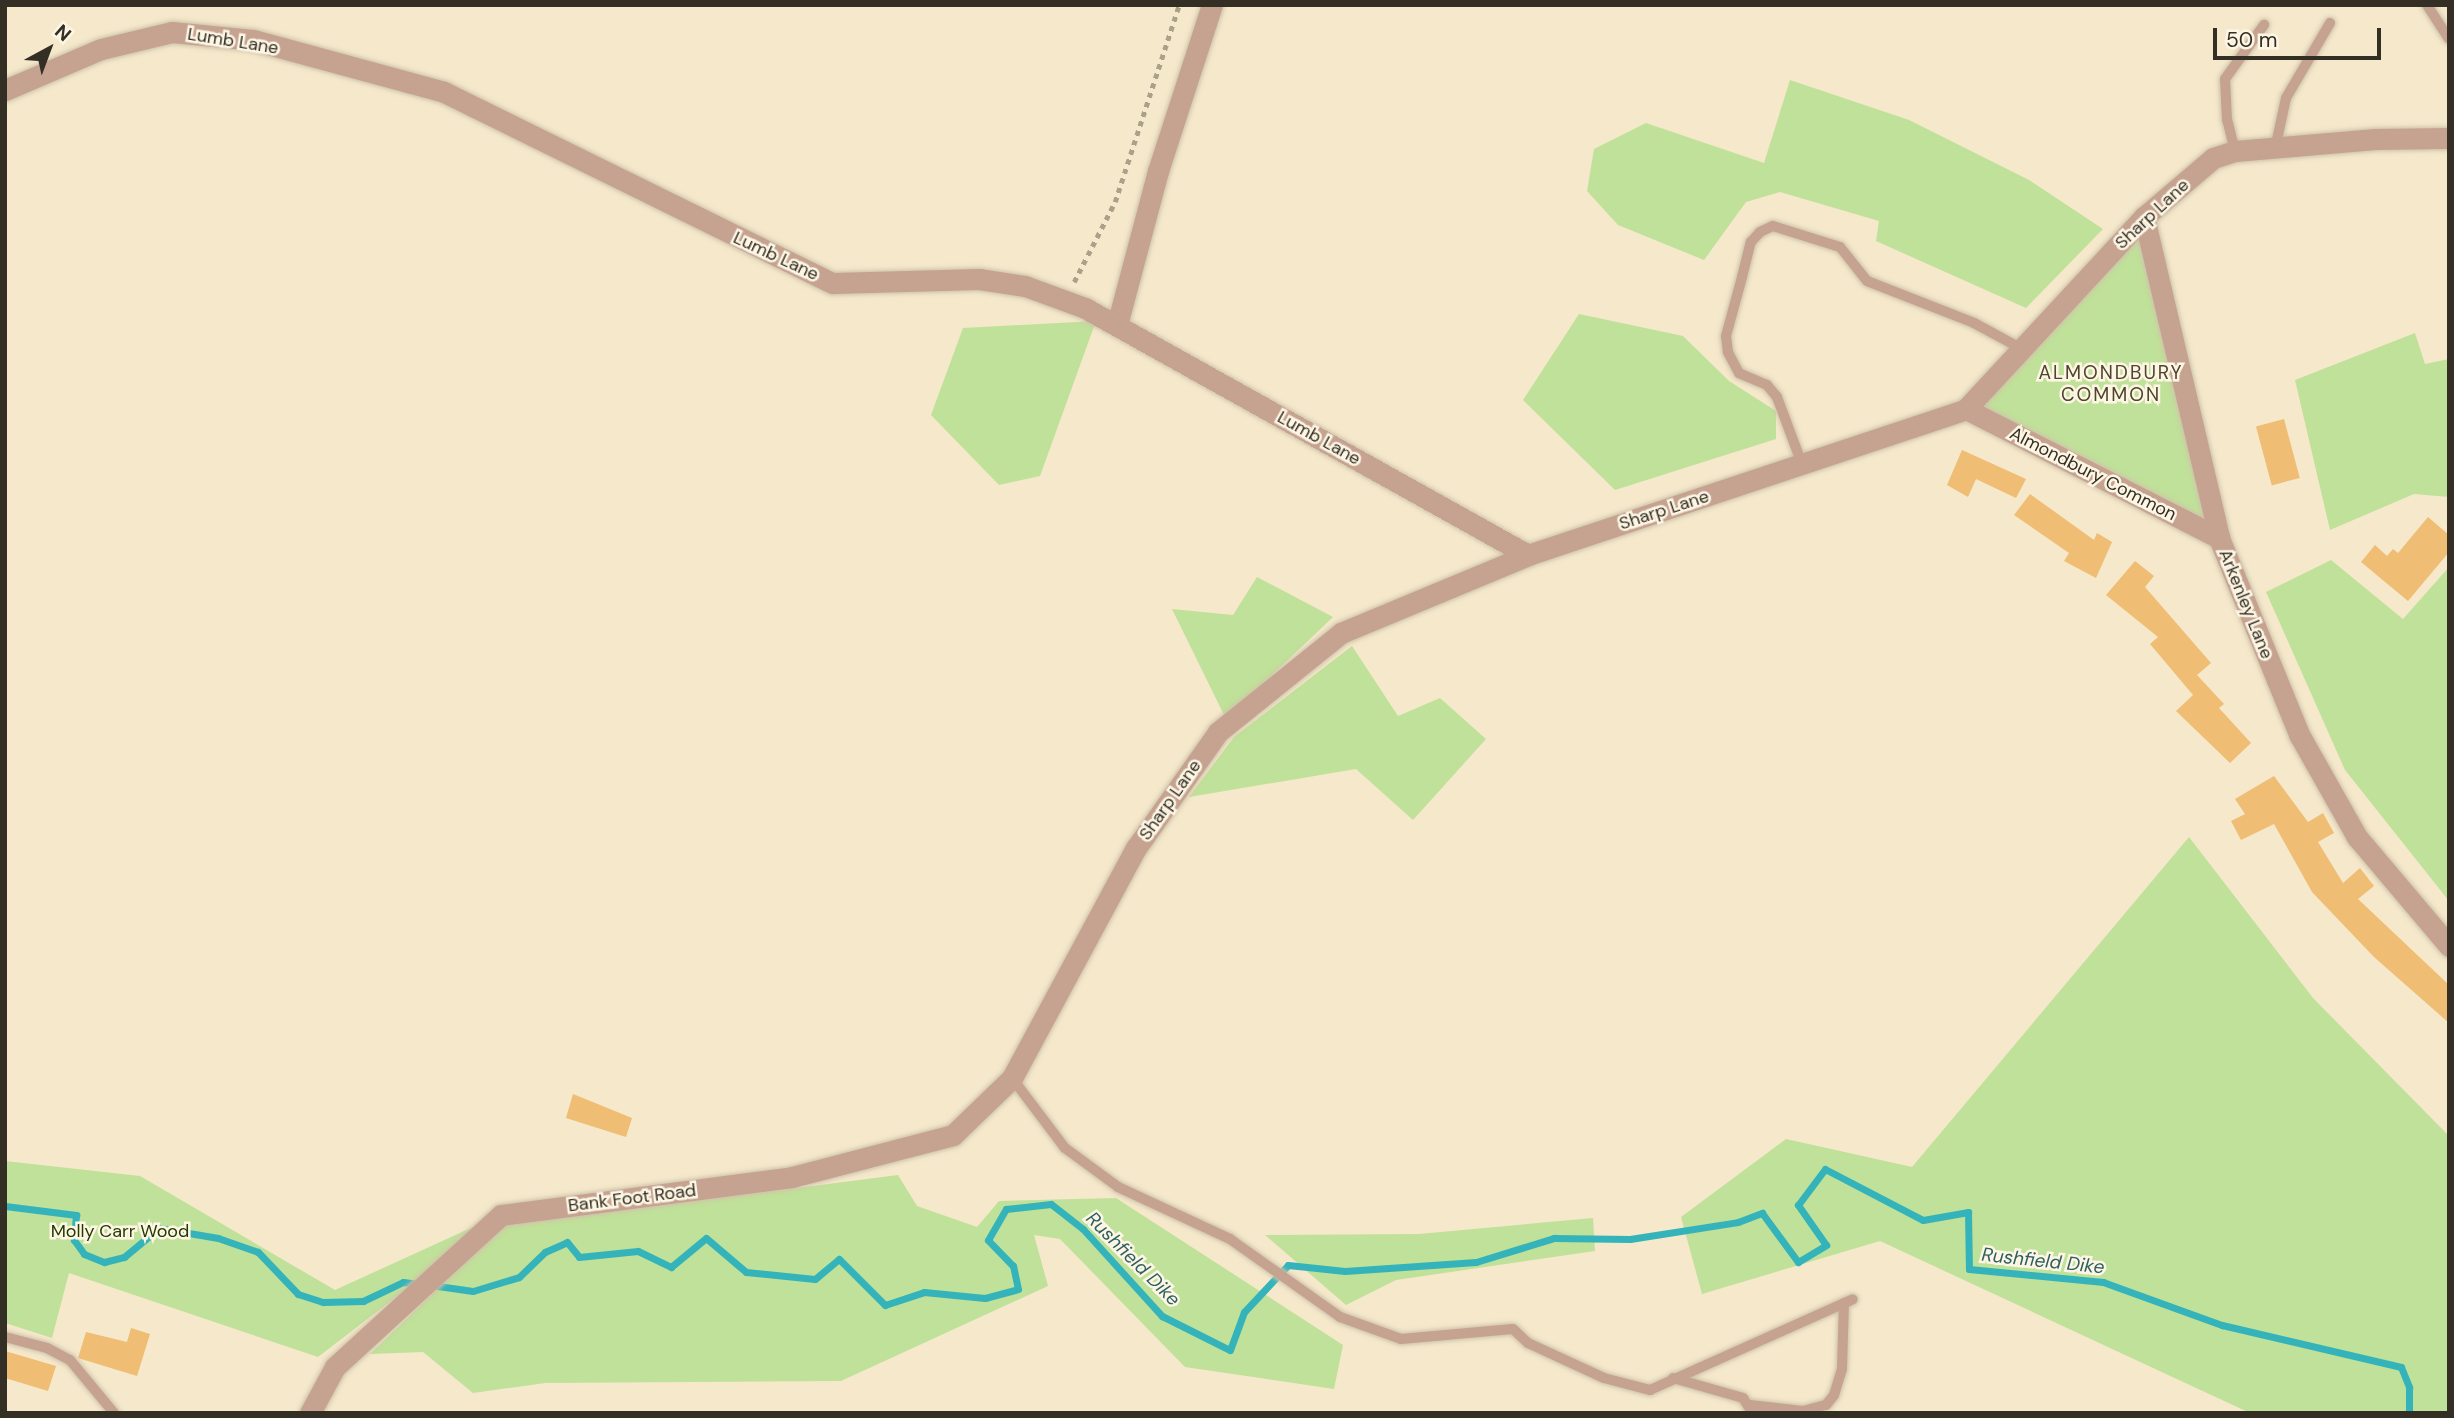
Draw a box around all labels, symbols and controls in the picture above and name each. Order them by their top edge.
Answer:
north arrow [14,14,84,84]
scale bar [2216,14,2384,58]
text: N [50,19,77,47]
street label: Lumb Lane [186,23,280,59]
text: 50 m [2226,26,2277,54]
street label: Sharp Lane [2111,174,2193,254]
street label: Lumb Lane [730,227,822,285]
district label: ALMONDBURY COMMON [2040,362,2182,406]
street label: Lumb Lane [1274,406,1364,470]
street label: Almondbury Common [2006,423,2180,525]
street label: Sharp Lane [1616,485,1712,535]
street label: Arkenley Lane [2214,546,2278,662]
street label: Sharp Lane [1134,756,1206,844]
street label: Bank Foot Road [567,1179,697,1217]
water label: Rushfield Dike [1081,1207,1185,1311]
park label: Molly Carr Wood [51,1220,189,1242]
water label: Rushfield Dike [1980,1243,2106,1279]

